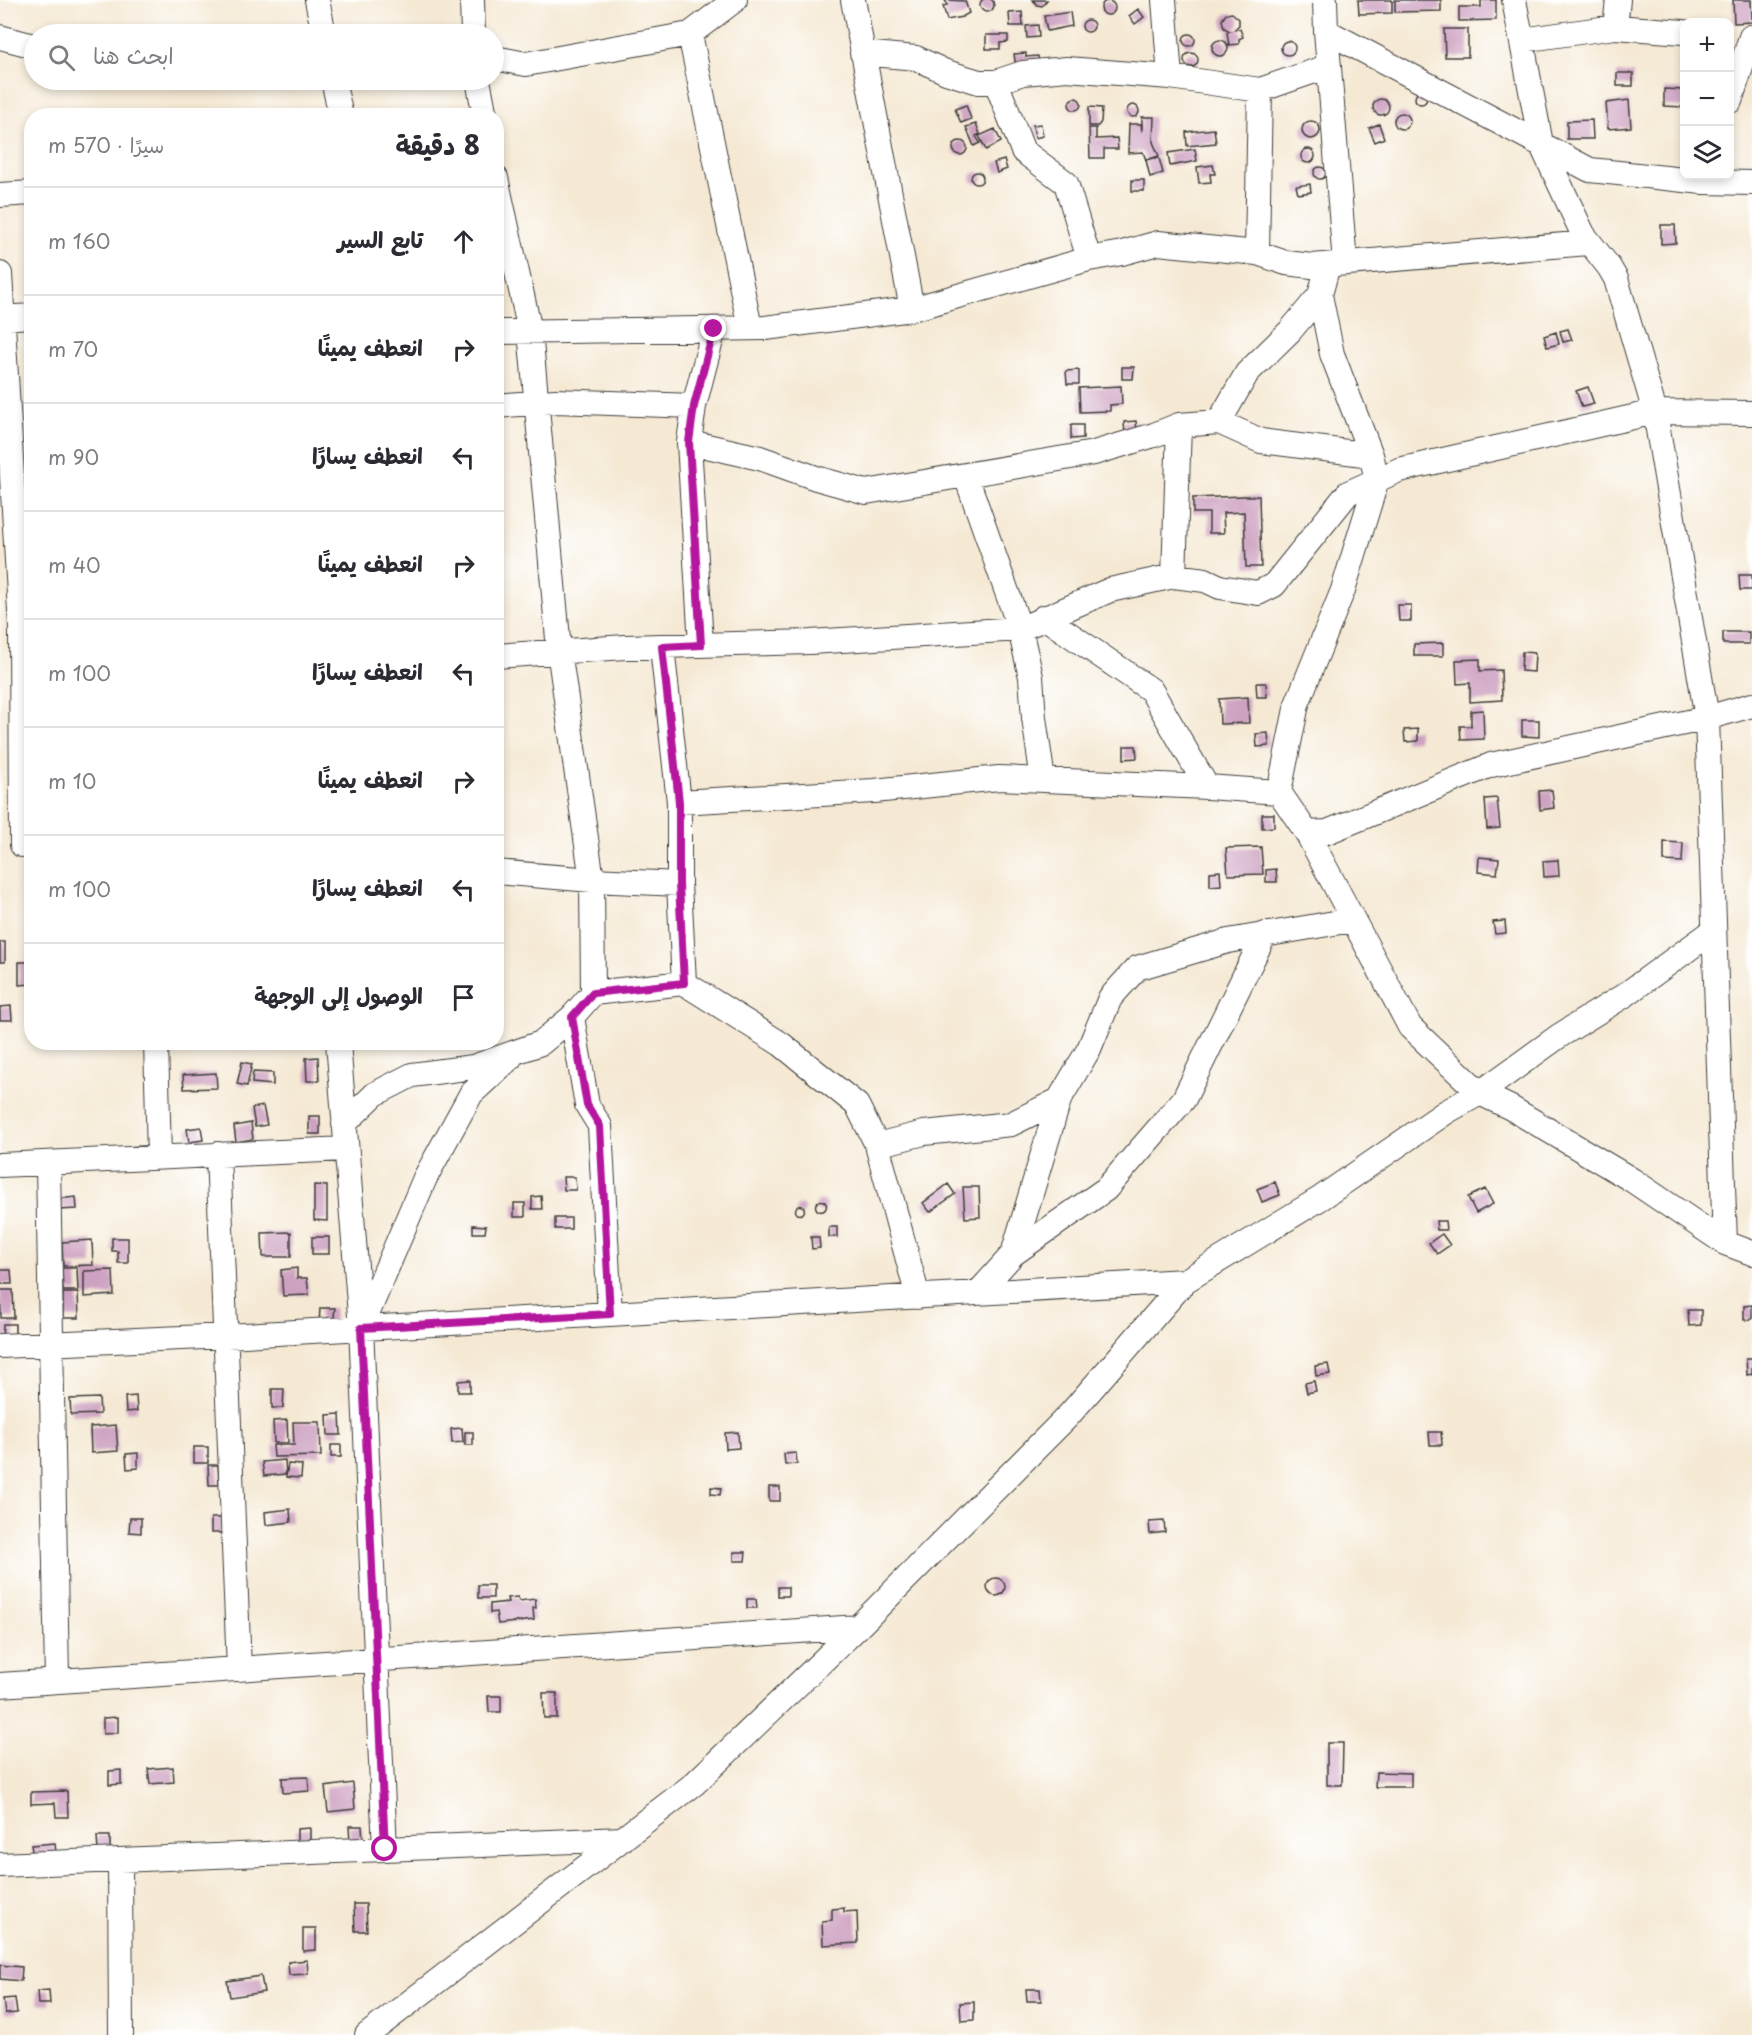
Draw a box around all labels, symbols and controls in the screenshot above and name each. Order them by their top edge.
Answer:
map controls [1680,18,1734,180]
button: + [1680,18,1734,72]
search box [24,24,504,90]
text: ابحث هنا [93,38,174,71]
icon: search [45,41,78,74]
button: − [1680,72,1734,126]
text: 8 دقيقة [395,125,480,164]
button: layers [1680,126,1734,180]
text: سيرًا · 570 m [48,130,164,160]
text: تابع السير [338,222,423,255]
icon: ahead [447,225,480,258]
text: 160 m [48,226,110,256]
route end [700,315,726,341]
text: انعطف يمينًا [318,330,423,363]
icon: right [447,333,480,366]
text: 70 m [48,334,98,364]
text: انعطف يسارًا [312,438,423,471]
icon: left [447,441,480,474]
text: 90 m [48,442,99,472]
text: انعطف يمينًا [318,546,423,579]
icon: right [447,549,480,582]
text: 40 m [48,550,101,580]
text: انعطف يسارًا [312,654,423,687]
icon: left [447,657,480,690]
text: 100 m [48,658,111,688]
text: انعطف يمينًا [318,762,423,795]
icon: right [447,765,480,798]
text: 10 m [48,766,96,796]
text: انعطف يسارًا [312,870,423,903]
icon: left [447,873,480,906]
text: 100 m [48,874,111,904]
text: الوصول إلى الوجهة [254,978,423,1011]
icon: arrive [447,981,480,1014]
route start [371,1835,397,1861]

